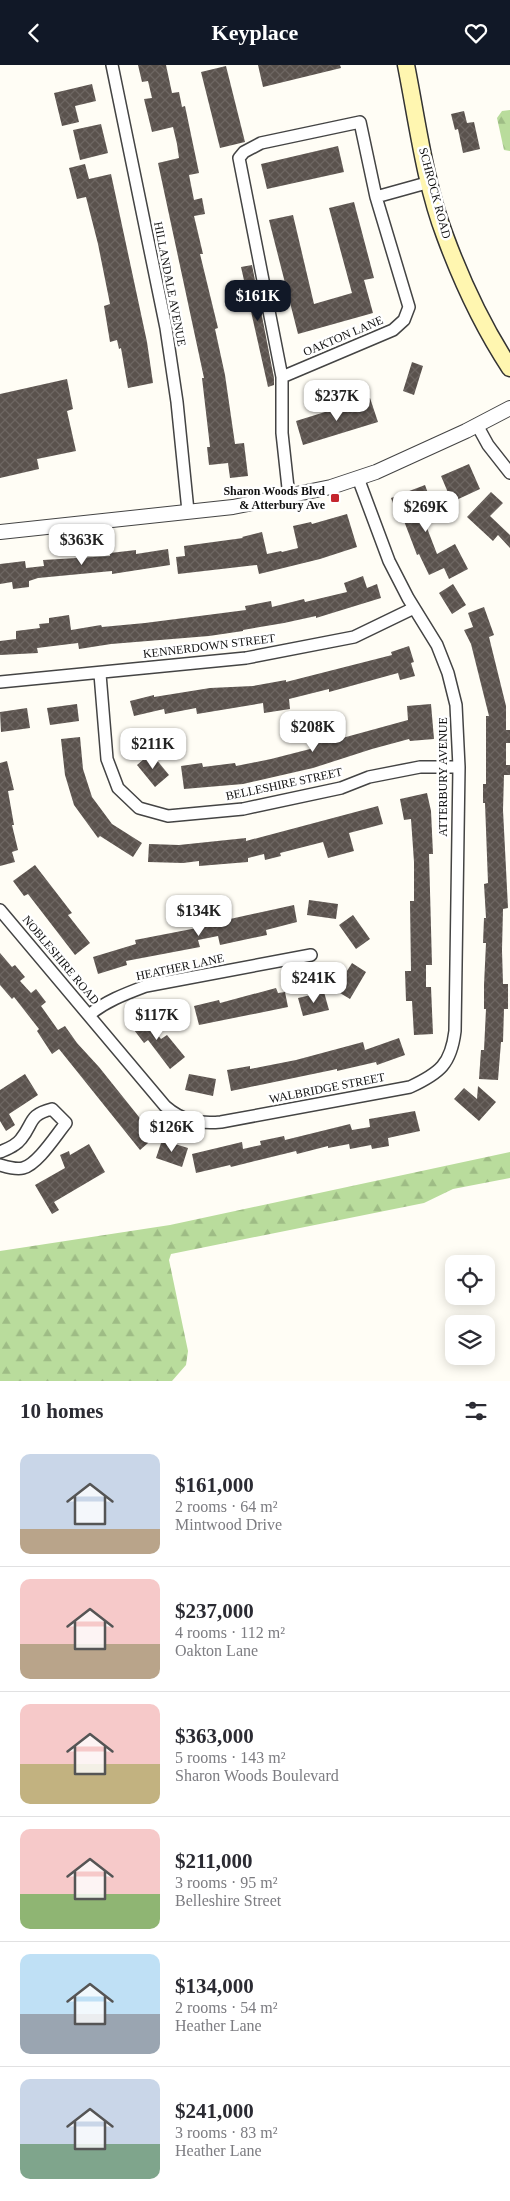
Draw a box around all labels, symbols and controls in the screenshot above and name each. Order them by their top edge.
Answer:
icon: back [20,19,48,47]
icon: heart [462,19,490,47]
text: Keyplace [212,20,298,45]
street label: SCHROCK ROAD [416,146,454,240]
street label: HILLANDALE AVENUE [151,220,189,348]
pin: $161K [223,279,293,322]
text: $161K [236,287,280,304]
street label: OAKTON LANE [301,313,385,359]
pin: $237K [302,379,372,422]
text: $237K [315,387,359,404]
place label: Sharon Woods Blvd & Atterbury Ave [223,484,326,512]
pin: $269K [391,491,461,533]
marker: Sharon Woods Blvd & Atterbury Ave [329,492,341,504]
text: $269K [404,498,448,515]
pin: $363K [47,523,117,566]
text: $363K [60,531,104,548]
street label: KENNERDOWN STREET [142,631,277,661]
pin: $208K [278,711,348,753]
street label: ATTERBURY AVENUE [436,717,450,837]
text: $208K [291,718,335,735]
pin: $211K [118,727,188,770]
text: $211K [131,735,175,752]
street label: BELLESHIRE STREET [224,765,344,803]
pin: $134K [164,895,234,937]
text: $134K [177,902,221,919]
street label: NOBLESHIRE ROAD [20,913,102,1008]
street label: HEATHER LANE [135,951,225,983]
pin: $241K [279,961,349,1004]
text: $241K [292,969,336,986]
pin: $117K [122,999,192,1041]
text: $117K [135,1006,179,1023]
street label: WALBRIDGE STREET [268,1070,387,1106]
pin: $126K [137,1111,207,1153]
text: $126K [150,1118,194,1135]
map controls [445,1255,495,1365]
button: locate [445,1255,495,1305]
button: layers [445,1315,495,1365]
icon: filters [462,1397,490,1425]
text: 10 homes [20,1399,103,1423]
text: $161,000 [175,1473,254,1497]
icon: home [60,1474,120,1534]
text: 2 rooms · 64 m² [175,1498,278,1515]
text: Mintwood Drive [175,1516,282,1533]
icon: home [60,1599,120,1659]
text: $237,000 [175,1599,254,1623]
text: 4 rooms · 112 m² [175,1624,285,1641]
text: Oakton Lane [175,1642,258,1659]
icon: home [60,1724,120,1784]
text: $363,000 [175,1724,254,1748]
text: 5 rooms · 143 m² [175,1749,286,1766]
text: Sharon Woods Boulevard [175,1767,339,1784]
icon: home [60,1849,120,1909]
text: $211,000 [175,1849,253,1873]
text: 3 rooms · 95 m² [175,1874,278,1891]
text: Belleshire Street [175,1892,281,1909]
icon: home [60,1974,120,2034]
text: $134,000 [175,1974,254,1998]
text: 2 rooms · 54 m² [175,1999,278,2016]
text: Heather Lane [175,2017,262,2034]
icon: home [60,2099,120,2159]
text: $241,000 [175,2099,254,2123]
text: 3 rooms · 83 m² [175,2124,278,2141]
text: Heather Lane [175,2142,262,2159]

